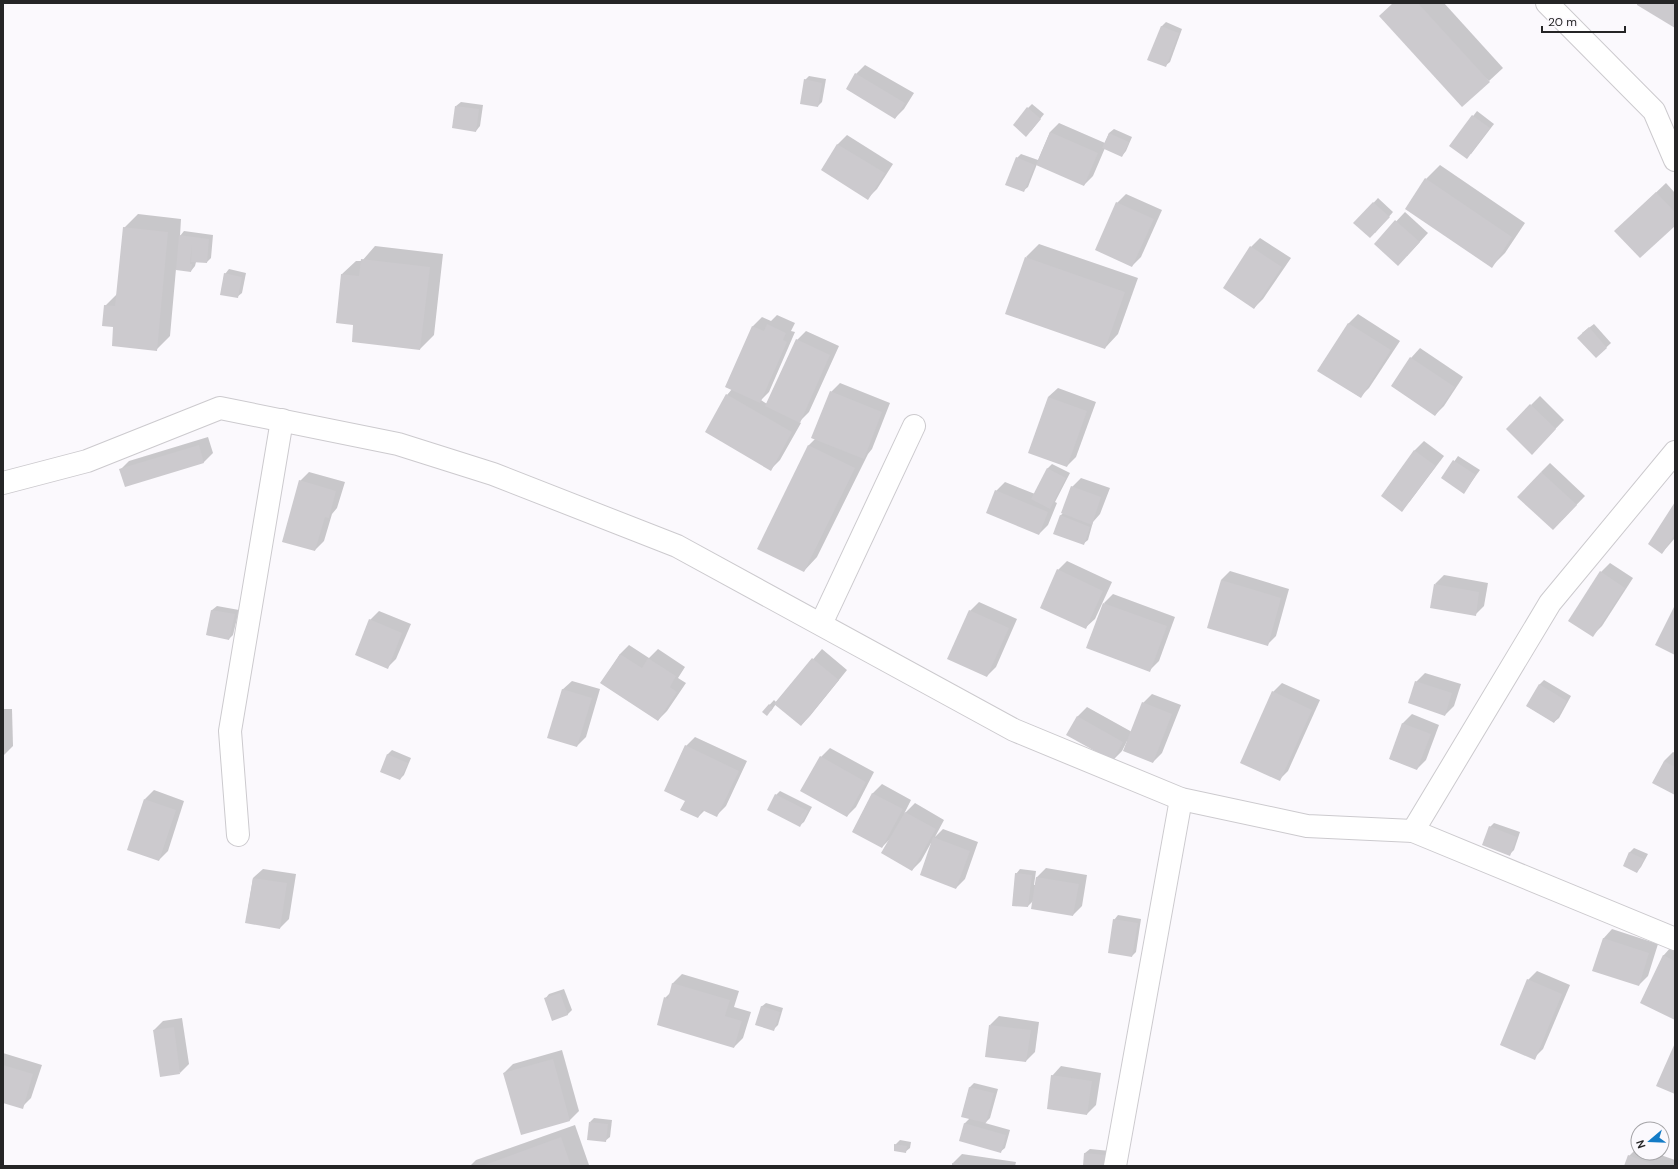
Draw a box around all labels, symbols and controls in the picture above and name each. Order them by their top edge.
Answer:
scale bar [1542,8,1625,34]
text: 20 m [1548,14,1577,30]
north arrow [1630,1121,1670,1161]
text: N [1633,1138,1648,1150]

